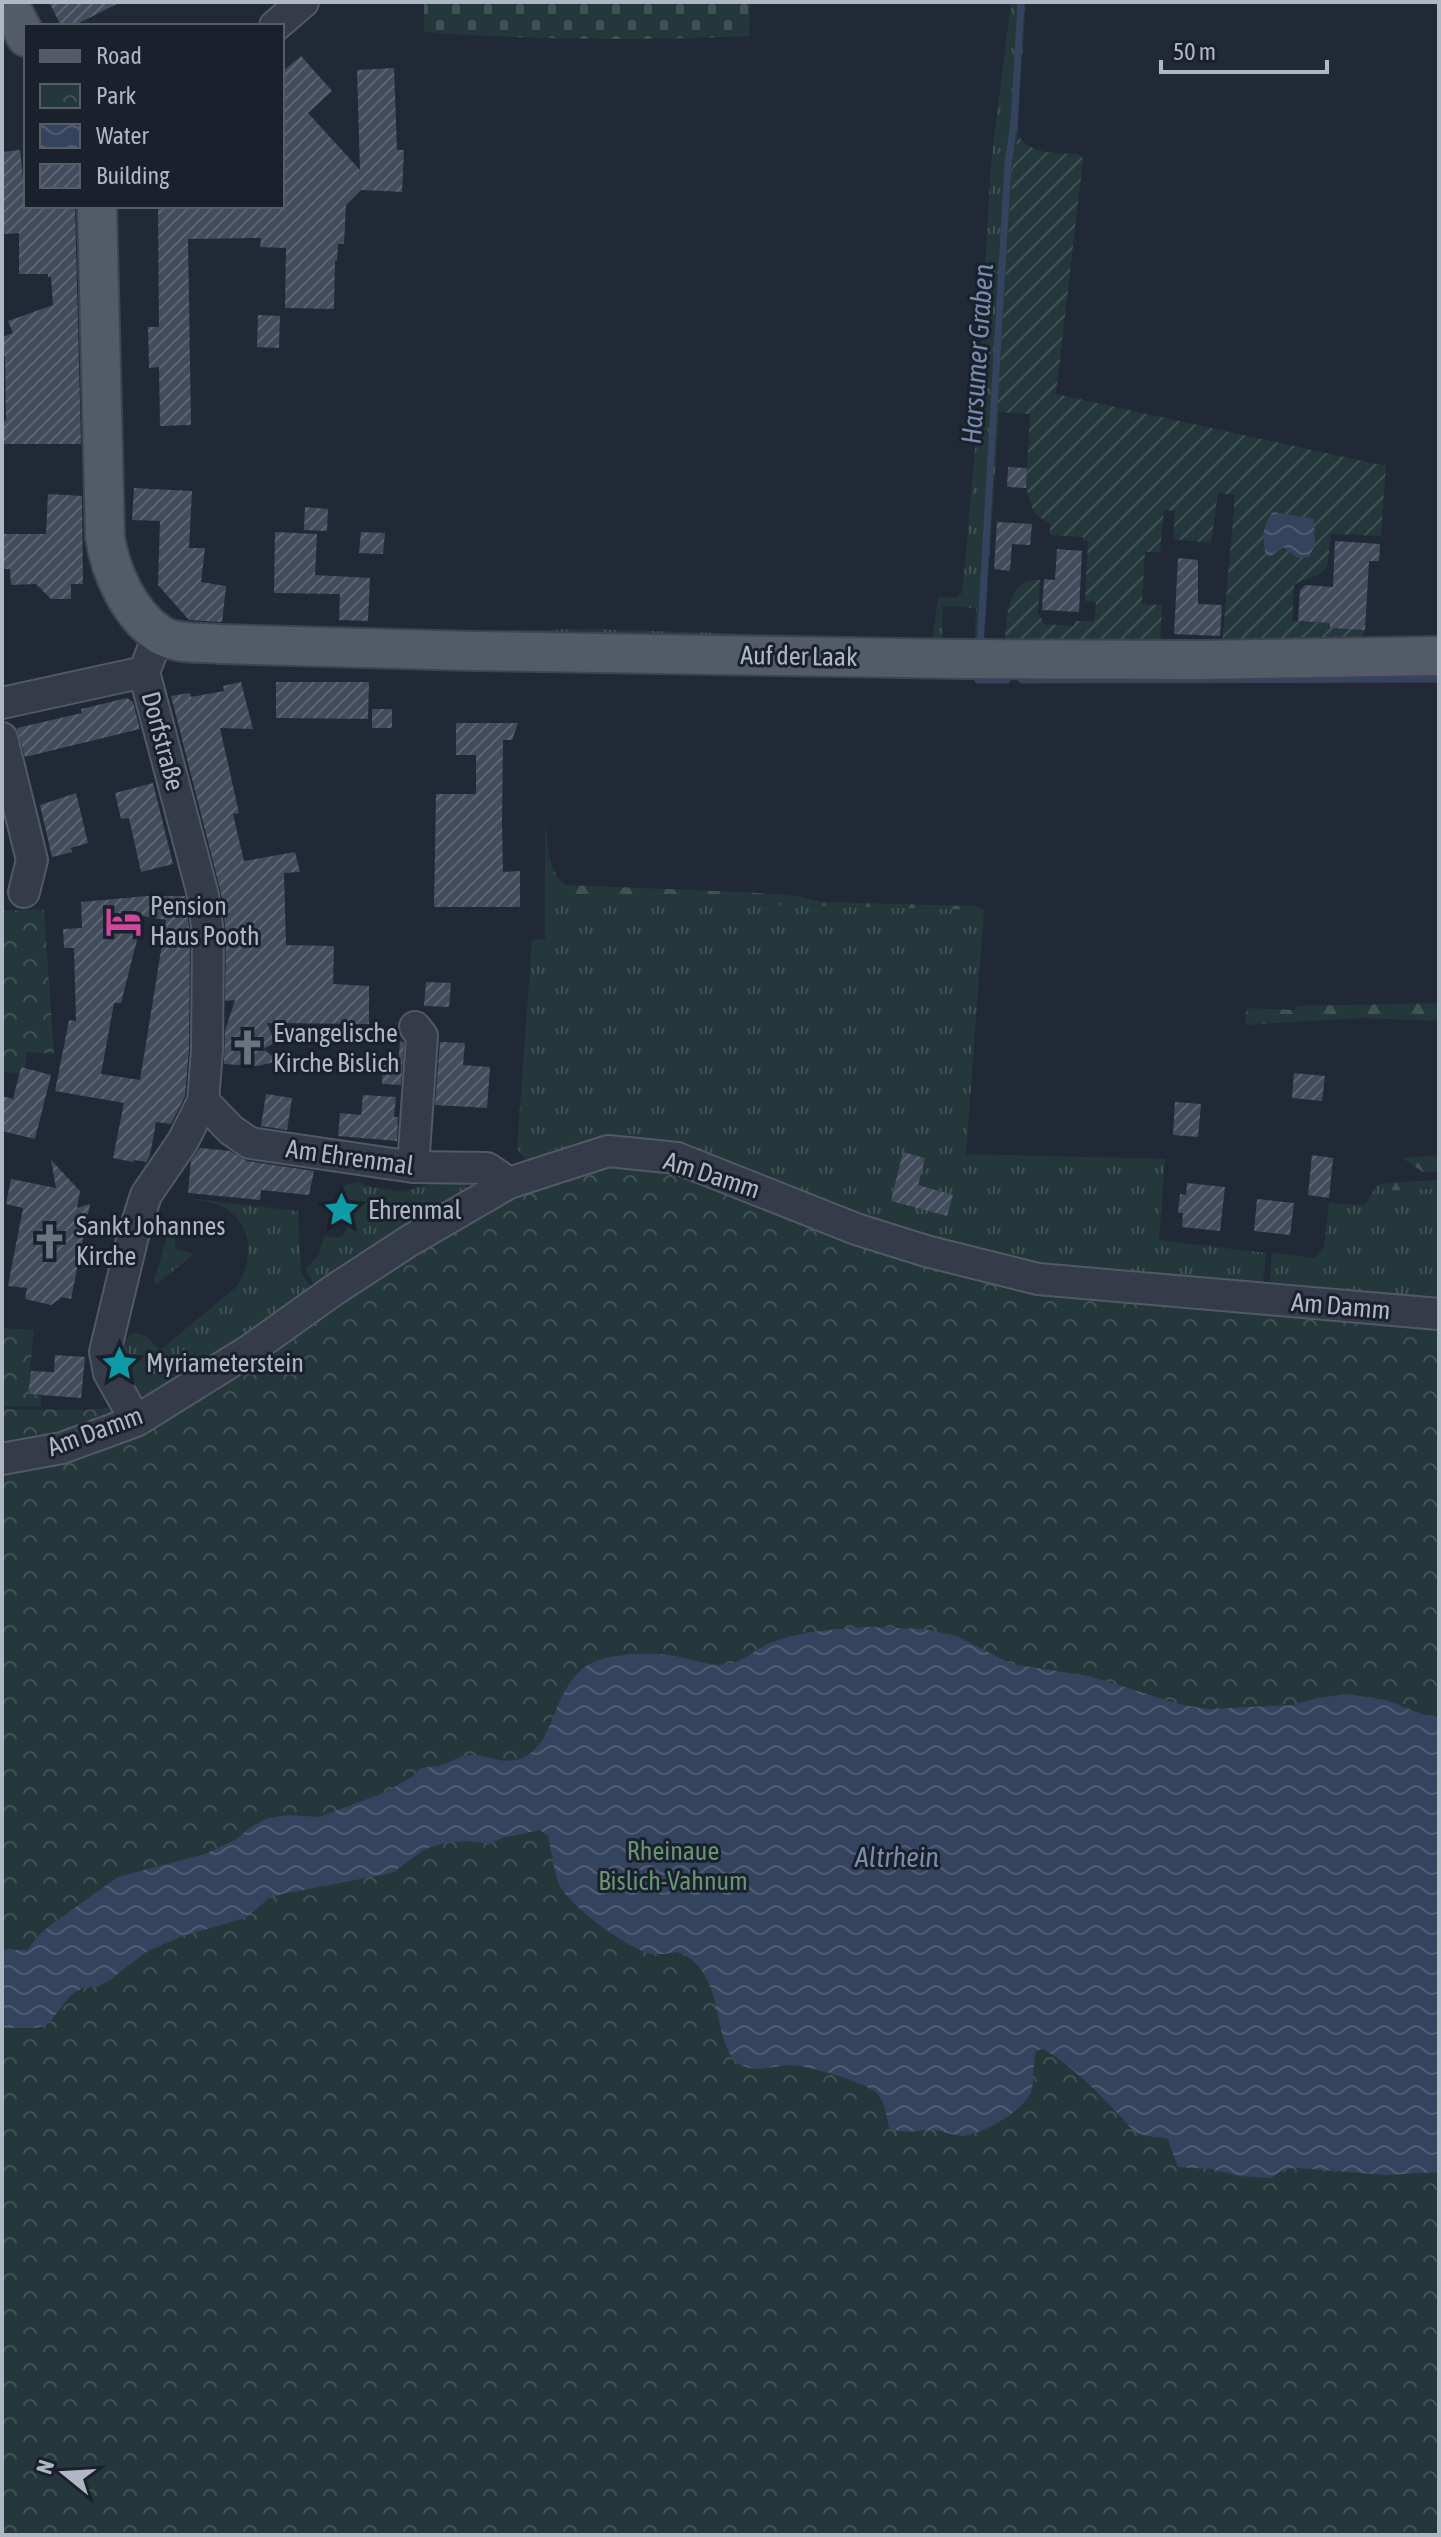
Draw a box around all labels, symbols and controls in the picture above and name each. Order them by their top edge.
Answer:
legend [24,24,284,208]
scale bar [1161,24,1327,74]
text: 50 m [1173,38,1216,65]
text: Road [96,42,142,69]
text: Park [96,82,137,109]
text: Water [96,122,149,149]
text: Building [96,162,170,189]
water label: Harsumer Graben [955,262,999,445]
street label: Auf der Laak [740,640,858,672]
street label: Dorfstraße [135,688,191,794]
place label: Pension Haus Pooth [150,891,260,951]
hotel icon: Pension Haus Pooth [105,902,143,940]
place label: Evangelische Kirche Bislich [273,1018,400,1078]
church icon: Evangelische Kirche Bislich [228,1029,266,1067]
street label: Am Ehrenmal [284,1133,416,1181]
street label: Am Damm [660,1145,764,1205]
place icon: Ehrenmal [323,1191,361,1229]
place label: Ehrenmal [368,1195,462,1225]
place label: Sankt Johannes Kirche [76,1211,226,1271]
church icon: Sankt Johannes Kirche [31,1222,69,1260]
street label: Am Damm [1290,1287,1392,1325]
place icon: Myriameterstein [101,1344,139,1382]
place label: Myriameterstein [146,1348,304,1378]
street label: Am Damm [43,1400,147,1462]
park label: Rheinaue Bislich-Vahnum [598,1836,748,1896]
water label: Altrhein [854,1841,939,1873]
north arrow [24,2433,104,2513]
text: N [31,2457,59,2477]

